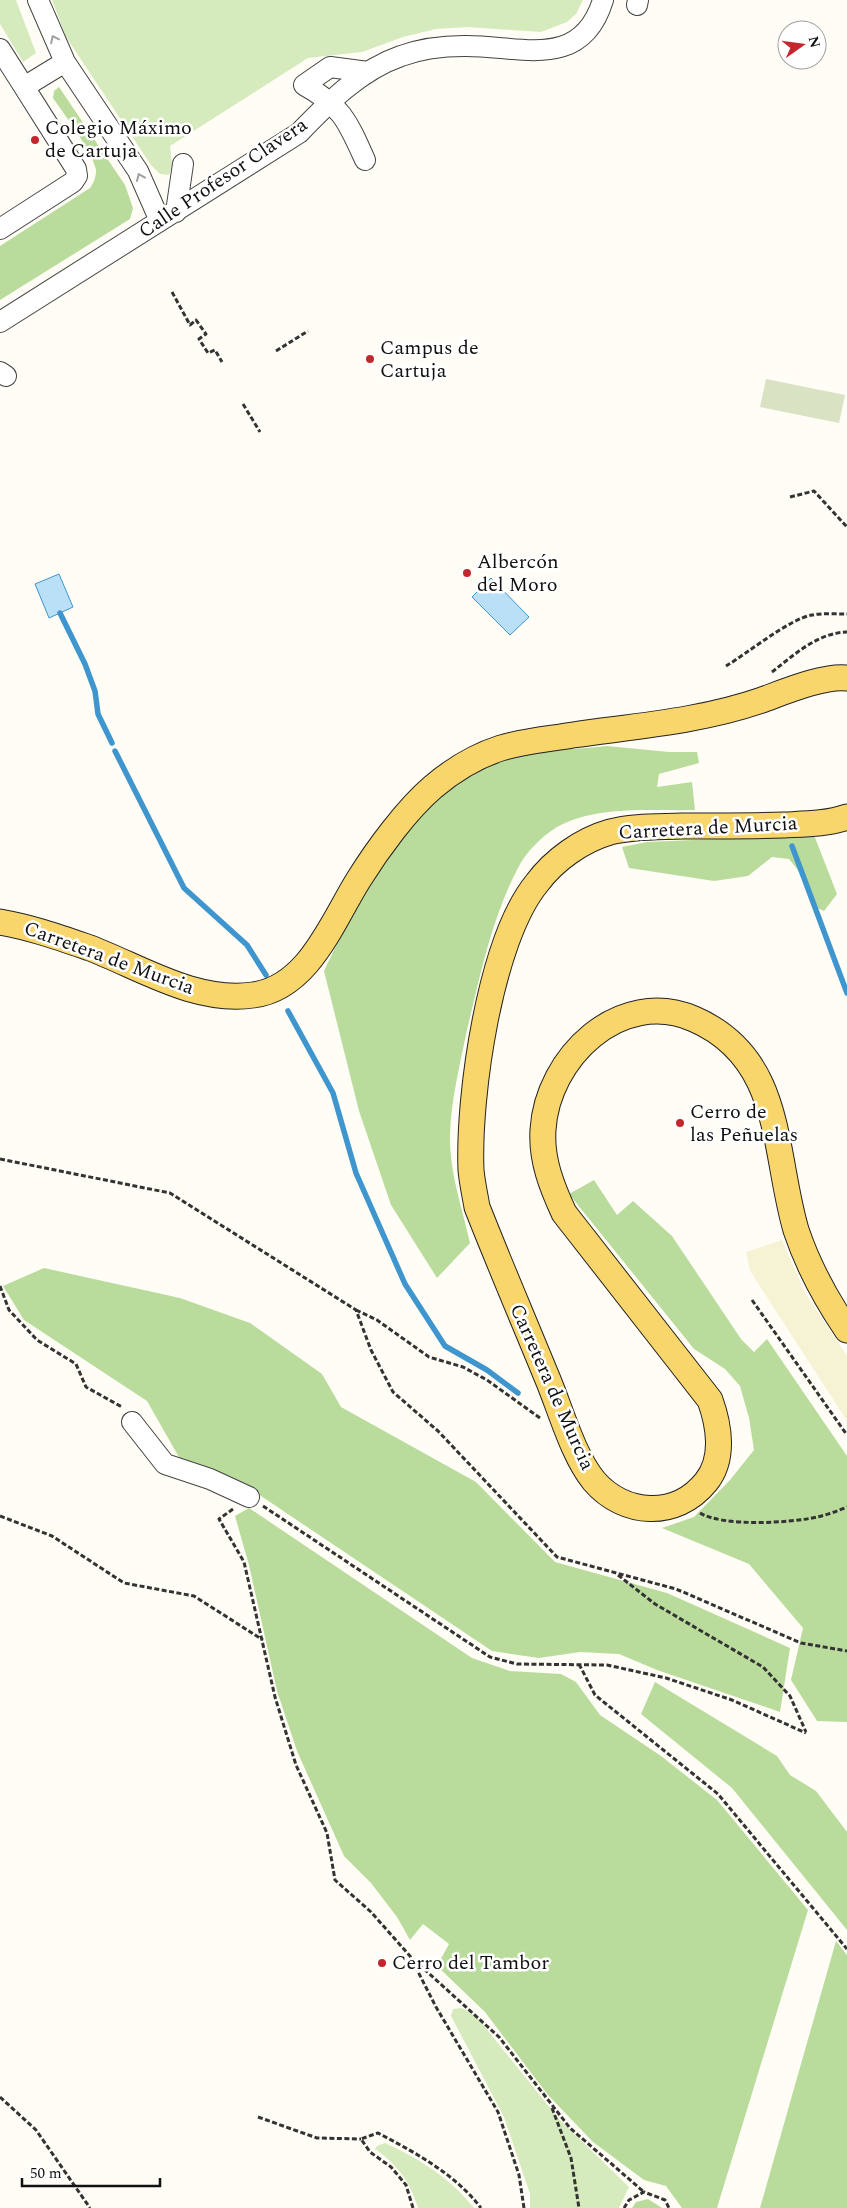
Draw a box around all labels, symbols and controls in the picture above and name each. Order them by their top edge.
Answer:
north arrow [777,20,827,70]
text: N [803,34,826,50]
one-way arrow [50,35,60,44]
street label: Calle Profesor Clavera [132,110,314,246]
place label: Colegio Máximo de Cartuja [45,113,192,166]
marker: Colegio Máximo de Cartuja [29,134,41,146]
one-way arrow [135,173,146,182]
place label: Campus de Cartuja [380,333,479,386]
marker: Campus de Cartuja [364,353,376,365]
place label: Albercón del Moro [477,547,559,600]
marker: Albercón del Moro [461,567,473,579]
street label: Carretera de Murcia [618,808,799,848]
street label: Carretera de Murcia [20,913,199,1003]
place label: Cerro de las Peñuelas [690,1097,798,1150]
marker: Cerro de las Peñuelas [674,1117,686,1129]
street label: Carretera de Murcia [502,1299,602,1475]
place label: Cerro del Tambor [392,1948,549,1978]
marker: Cerro del Tambor [376,1957,388,1969]
scale bar [22,2156,160,2188]
text: 50 m [30,2162,62,2185]

